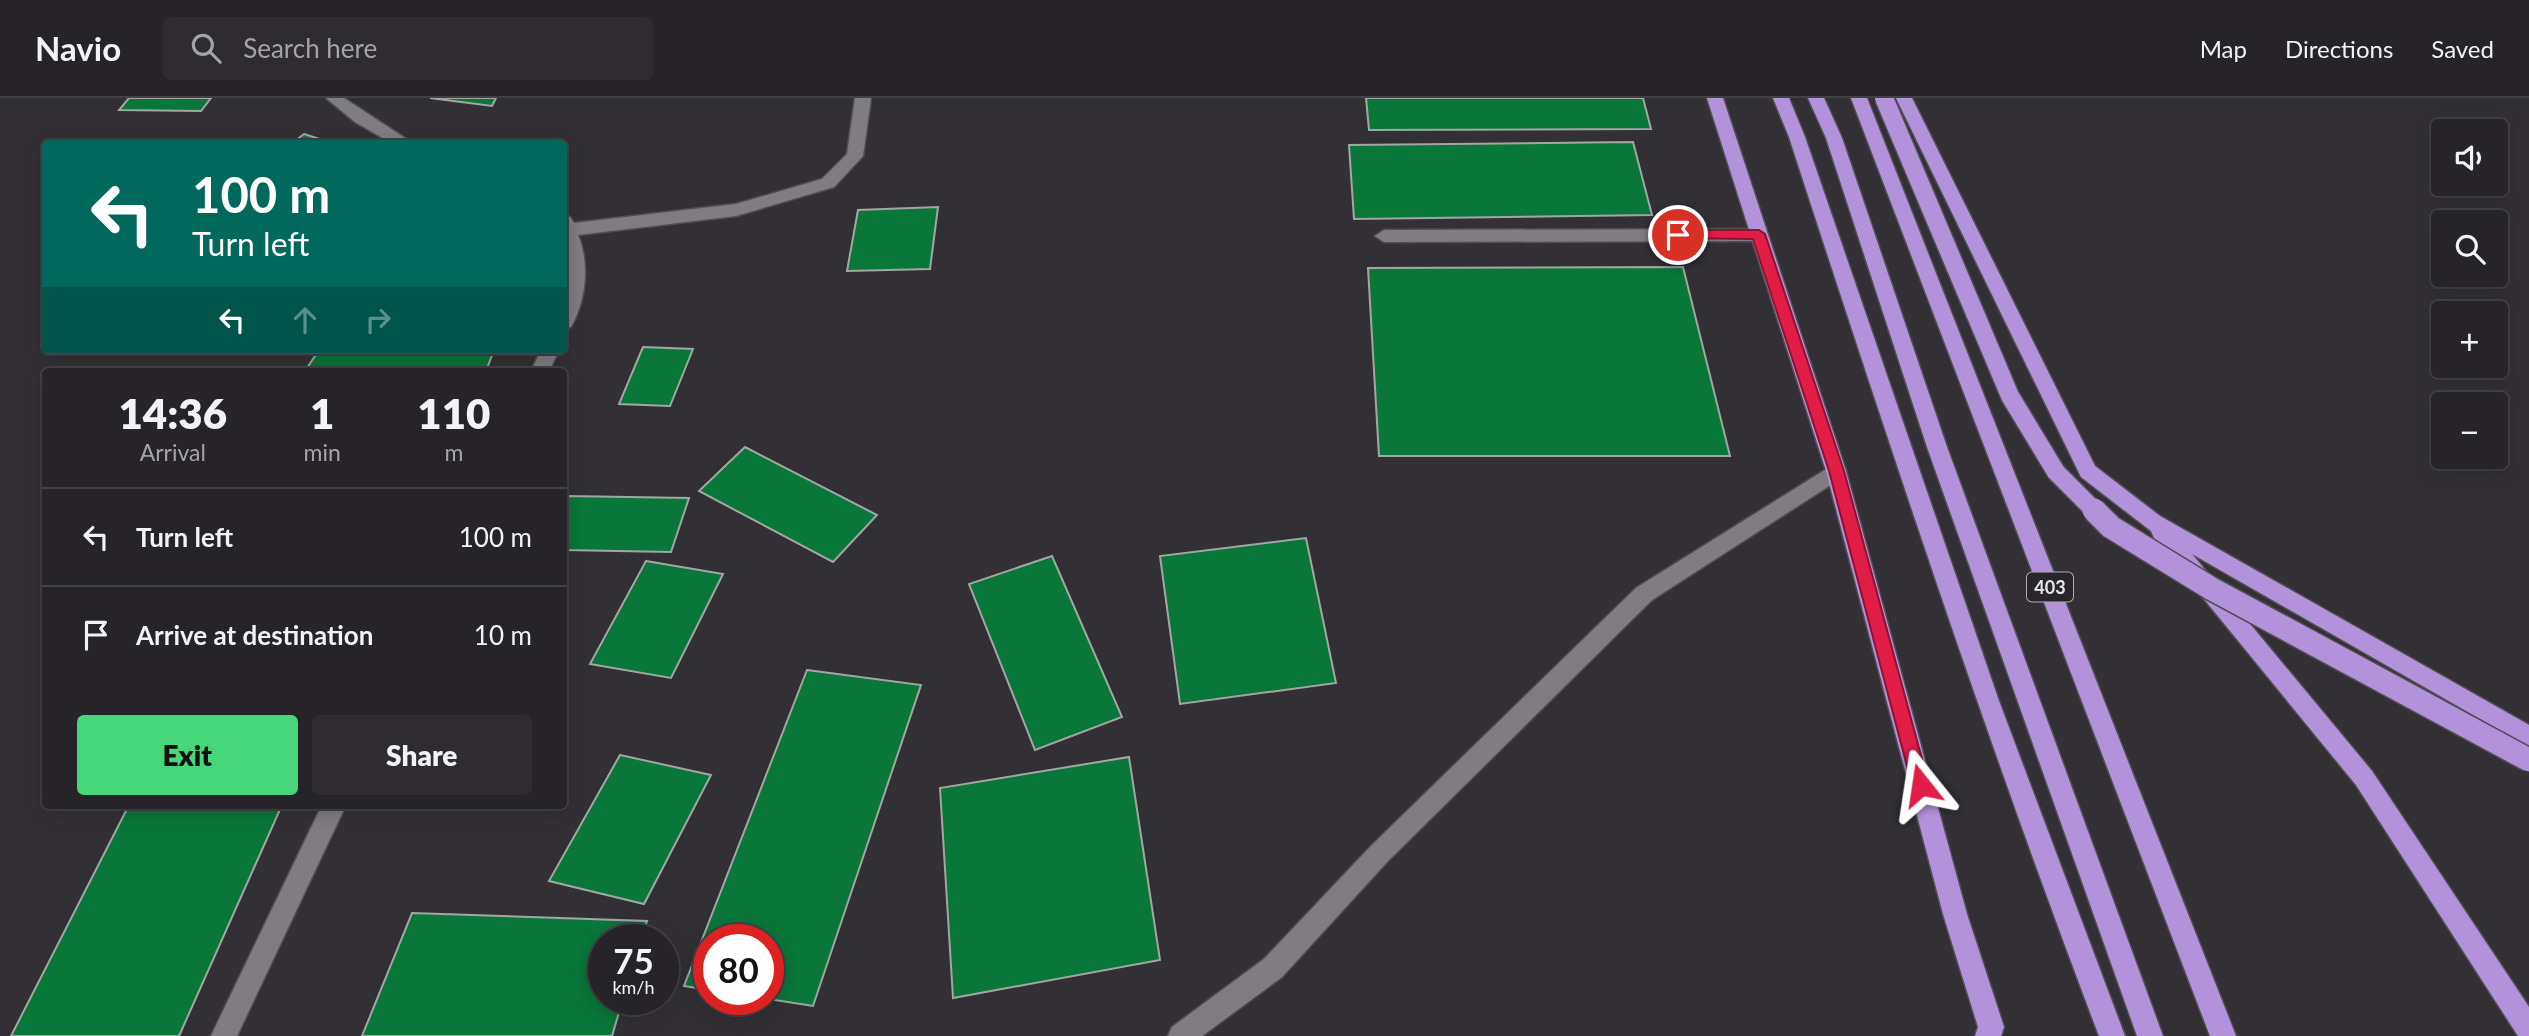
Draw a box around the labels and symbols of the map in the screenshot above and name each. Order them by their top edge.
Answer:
pin [1648,205,1708,265]
road number: 403 [2027,573,2073,602]
position arrow [1884,748,1958,822]
speed limit sign: 80 [693,924,784,1015]

